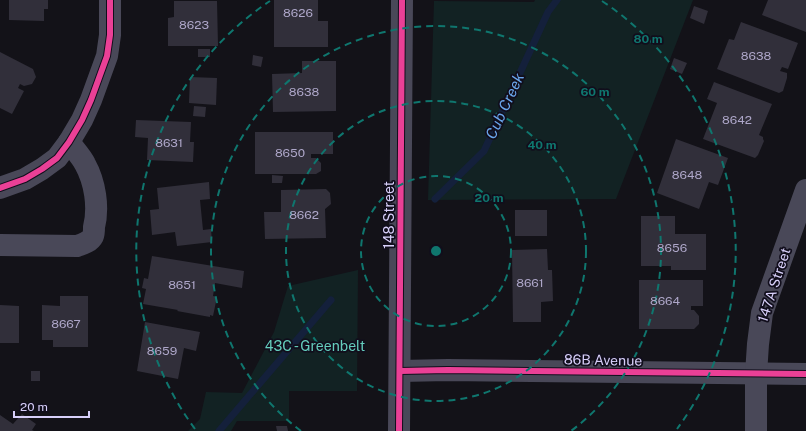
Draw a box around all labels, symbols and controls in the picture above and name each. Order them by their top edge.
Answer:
house number: 8626 [283,6,313,20]
house number: 8623 [179,18,209,32]
text: 80 m [633,32,663,46]
house number: 8638 [741,49,771,63]
water label: Cub Creek [482,69,528,141]
house number: 8638 [289,85,319,99]
text: 60 m [580,85,610,99]
house number: 8642 [722,113,752,127]
house number: 8631 [155,136,183,150]
text: 40 m [527,138,557,152]
house number: 8650 [275,146,305,160]
house number: 8648 [672,168,702,182]
street label: 148 Street [381,181,397,249]
text: 20 m [475,191,504,205]
house number: 8662 [289,208,319,222]
house number: 8656 [657,241,687,255]
centre of rings [429,244,443,258]
street label: 147A Street [754,246,794,324]
house number: 8661 [516,276,544,290]
house number: 8651 [168,278,196,292]
house number: 8664 [650,294,680,308]
house number: 8667 [51,317,81,331]
park label: 43C - Greenbelt [265,338,365,354]
house number: 8659 [147,344,177,358]
street label: 86B Avenue [564,351,642,369]
scale bar [14,393,89,419]
text: 20 m [20,400,48,414]

